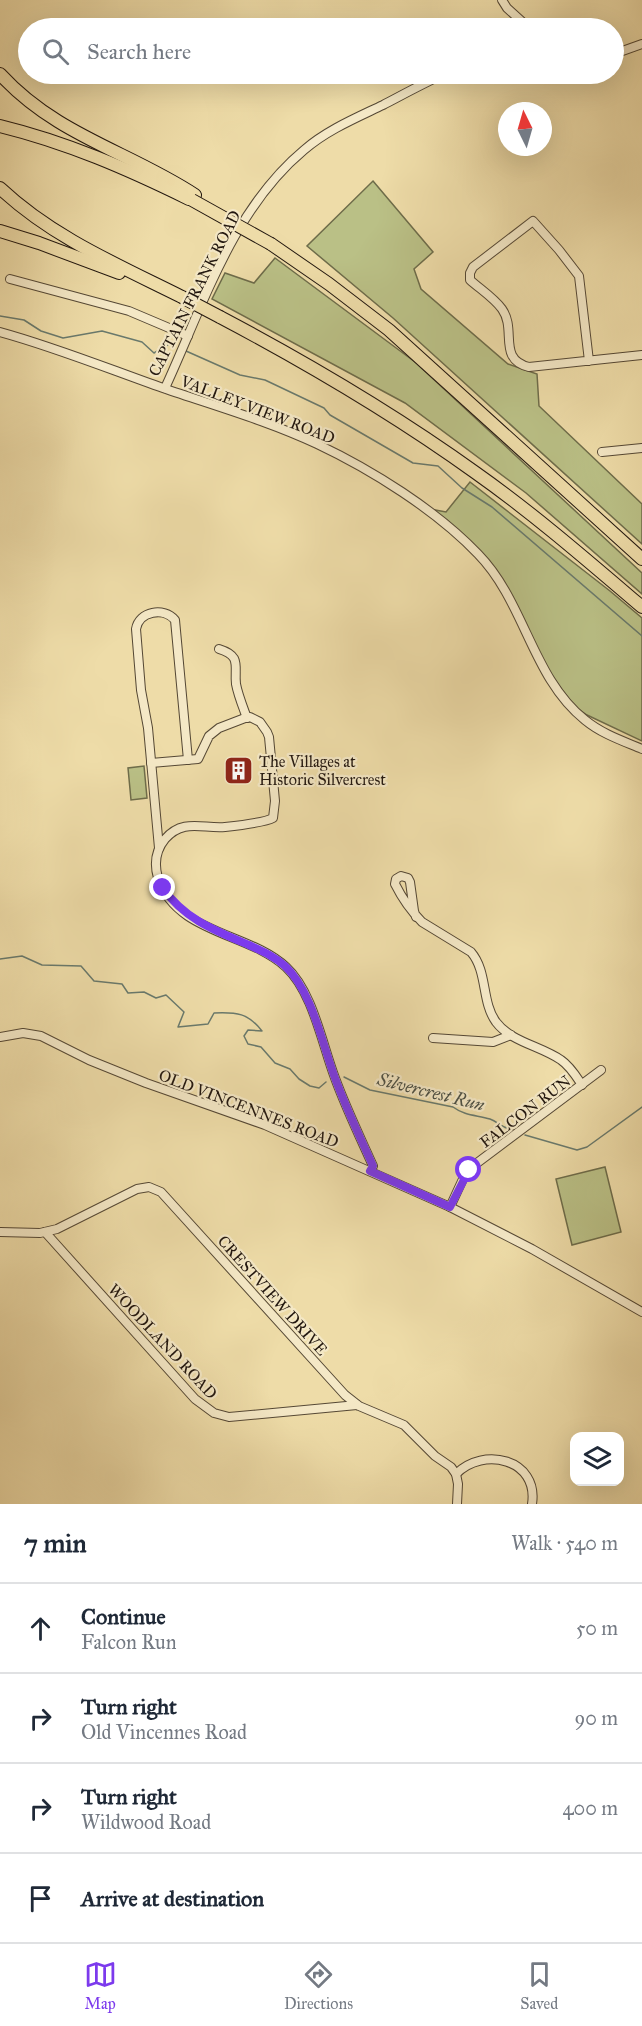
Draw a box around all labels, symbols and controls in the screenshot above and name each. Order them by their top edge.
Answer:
search box [18,18,624,84]
icon: search [39,35,72,68]
text: Search here [87,38,191,65]
north arrow [498,102,552,156]
street label: CAPTAIN FRANK ROAD [144,207,245,379]
street label: VALLEY VIEW ROAD [177,371,338,448]
place label: The Villages at Historic Silvercrest [259,752,386,789]
building icon: The Villages at Historic Silvercrest [222,754,254,786]
route end [149,874,175,900]
street label: OLD VINCENNES ROAD [156,1065,342,1152]
water label: Silvercrest Run [374,1068,487,1116]
street label: FALCON RUN [476,1071,575,1152]
route start [455,1156,481,1182]
street label: CRESTVIEW DRIVE [214,1231,332,1359]
street label: WOODLAND ROAD [104,1280,221,1403]
map controls [570,1432,624,1486]
button: layers [570,1432,624,1486]
text: 7 min [24,1527,87,1559]
text: Walk · 540 m [511,1531,618,1555]
text: Continue [81,1603,166,1630]
icon: ahead [24,1612,57,1645]
text: 50 m [576,1616,618,1640]
text: Falcon Run [81,1630,177,1654]
text: Turn right [81,1693,177,1720]
icon: right [24,1702,57,1735]
text: 90 m [575,1706,618,1730]
text: Old Vincennes Road [81,1720,247,1744]
text: Turn right [81,1783,177,1810]
icon: right [24,1792,57,1825]
text: 400 m [562,1796,618,1820]
text: Wildwood Road [81,1810,211,1834]
icon: arrive [24,1882,57,1915]
text: Arrive at destination [81,1885,264,1912]
tab: Map [84,1958,117,2013]
tab: Directions [284,1958,353,2013]
tab: Saved [520,1958,558,2013]

